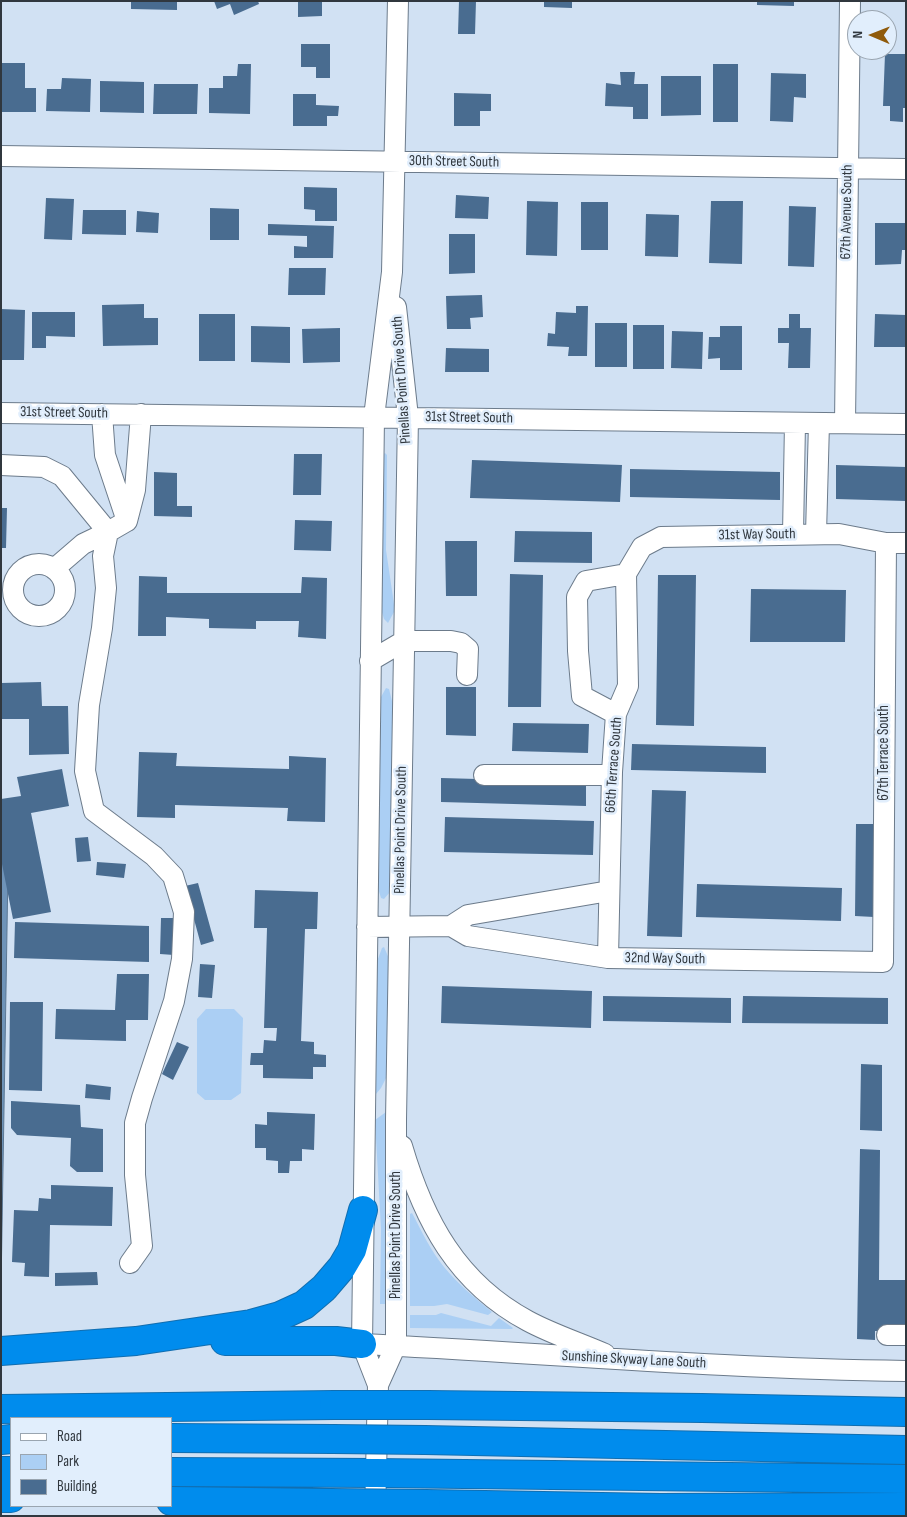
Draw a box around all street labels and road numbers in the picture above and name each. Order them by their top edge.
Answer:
street label: 30th Street South [409,152,499,172]
street label: 67th Avenue South [837,164,857,260]
street label: Pinellas Point Drive South [389,316,415,444]
street label: 31st Street South [20,403,108,423]
street label: 31st Street South [425,408,513,428]
street label: 31st Way South [718,525,796,545]
street label: 67th Terrace South [875,705,893,801]
street label: 66th Terrace South [602,716,626,814]
street label: Pinellas Point Drive South [391,766,411,894]
street label: 32nd Way South [625,949,705,969]
street label: Pinellas Point Drive South [387,1171,405,1299]
street label: Sunshine Skyway Lane South [561,1347,707,1373]

